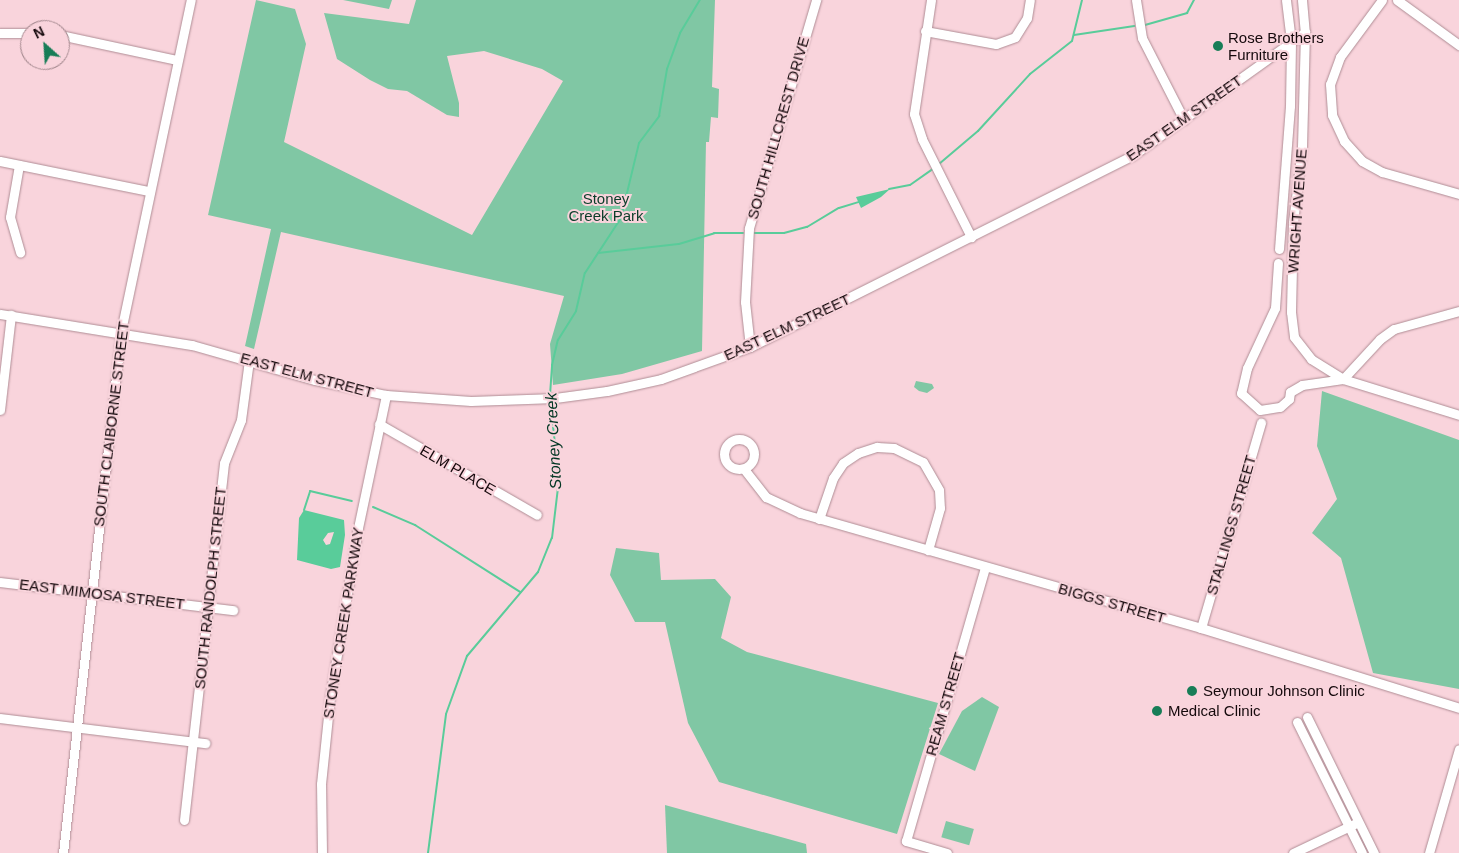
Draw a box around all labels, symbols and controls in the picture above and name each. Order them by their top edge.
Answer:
north arrow [20,20,70,70]
text: N [31,23,47,42]
place label: Rose Brothers Furniture [1228,28,1324,63]
street label: SOUTH HILLCREST DRIVE [743,35,813,221]
marker: Rose Brothers Furniture [1212,40,1224,52]
street label: EAST ELM STREET [1123,71,1245,165]
street label: WRIGHT AVENUE [1284,148,1310,274]
park label: Stoney Creek Park [568,189,644,224]
street label: EAST ELM STREET [721,290,853,364]
street label: SOUTH CLAIBORNE STREET [89,320,133,528]
street label: EAST ELM STREET [238,349,376,401]
water label: Stoney Creek [542,392,566,490]
street label: ELM PLACE [417,441,499,499]
street label: STALLINGS STREET [1202,453,1260,597]
street label: SOUTH RANDOLPH STREET [190,486,230,690]
street label: STONEY CREEK PARKWAY [319,526,367,720]
street label: EAST MIMOSA STREET [18,575,186,613]
street label: BIGGS STREET [1056,579,1168,627]
street label: REAM STREET [922,650,968,758]
place label: Seymour Johnson Clinic [1203,682,1365,700]
marker: Seymour Johnson Clinic [1185,684,1199,698]
place label: Medical Clinic [1168,702,1261,720]
marker: Medical Clinic [1150,704,1164,718]

